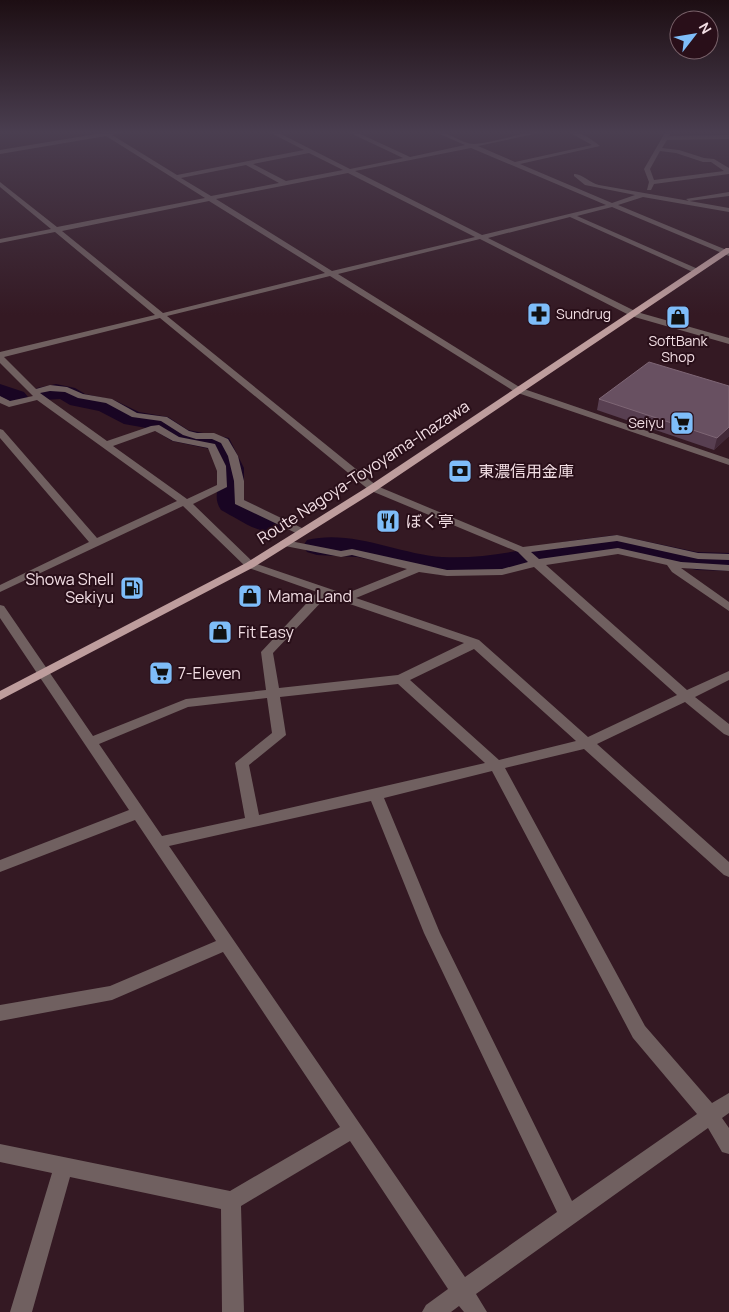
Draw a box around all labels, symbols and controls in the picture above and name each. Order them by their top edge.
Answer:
north arrow [669,10,719,60]
text: N [695,19,716,37]
pharmacy icon: Sundrug [526,301,552,327]
place label: Sundrug [556,304,611,323]
shop icon: SoftBank Shop [665,304,691,330]
place label: SoftBank Shop [648,331,709,366]
street label: Route Nagoya-Toyoyama-Inazawa [253,395,473,549]
supermarket icon: Seiyu [669,410,695,436]
place label: Seiyu [628,413,664,432]
bank icon: 東濃信用金庫 [447,458,473,484]
place label: 東濃信用金庫 [478,460,574,482]
restaurant icon: ぼく亭 [375,508,401,534]
place label: ぼく亭 [406,510,454,532]
place label: Showa Shell Sekiyu [25,568,114,608]
fuel station icon: Showa Shell Sekiyu [119,575,145,601]
shop icon: Mama Land [237,583,263,609]
place label: Mama Land [268,585,352,607]
shop icon: Fit Easy [207,619,233,645]
place label: Fit Easy [238,621,294,643]
supermarket icon: 7-Eleven [148,660,174,686]
place label: 7-Eleven [178,662,241,684]

